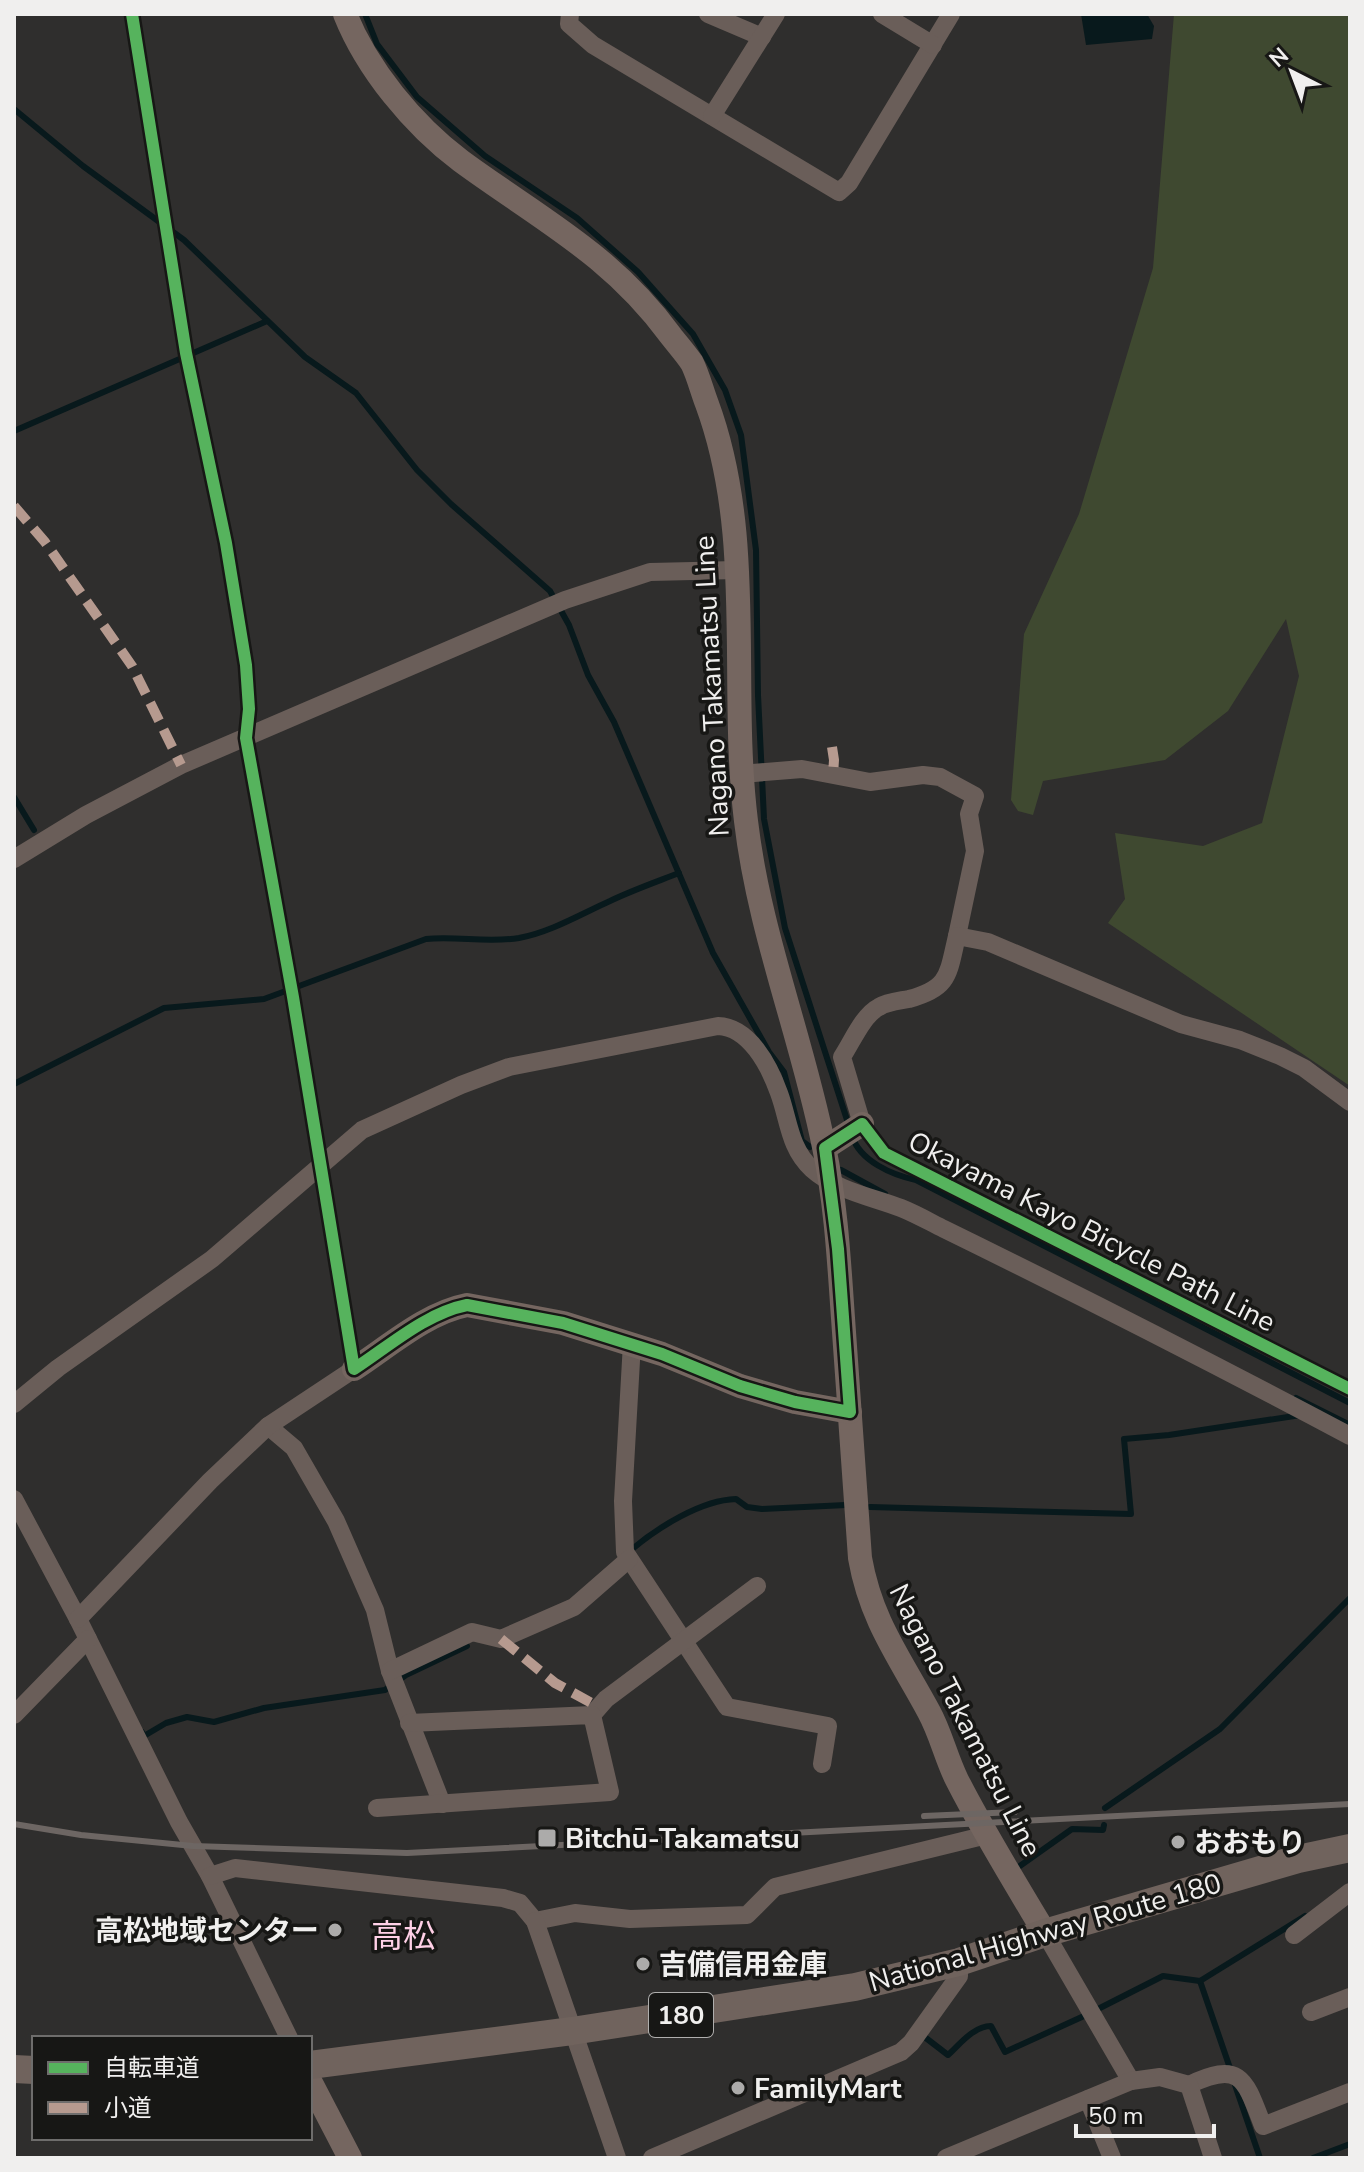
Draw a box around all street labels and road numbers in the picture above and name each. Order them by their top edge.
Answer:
street label: Nagano Takamatsu Line [685,535,739,837]
street label: Okayama Kayo Bicycle Path Line [901,1123,1282,1341]
street label: Nagano Takamatsu Line [880,1578,1050,1863]
street label: National Highway Route 180 [865,1864,1226,2002]
road number: 180 [649,1993,713,2037]

